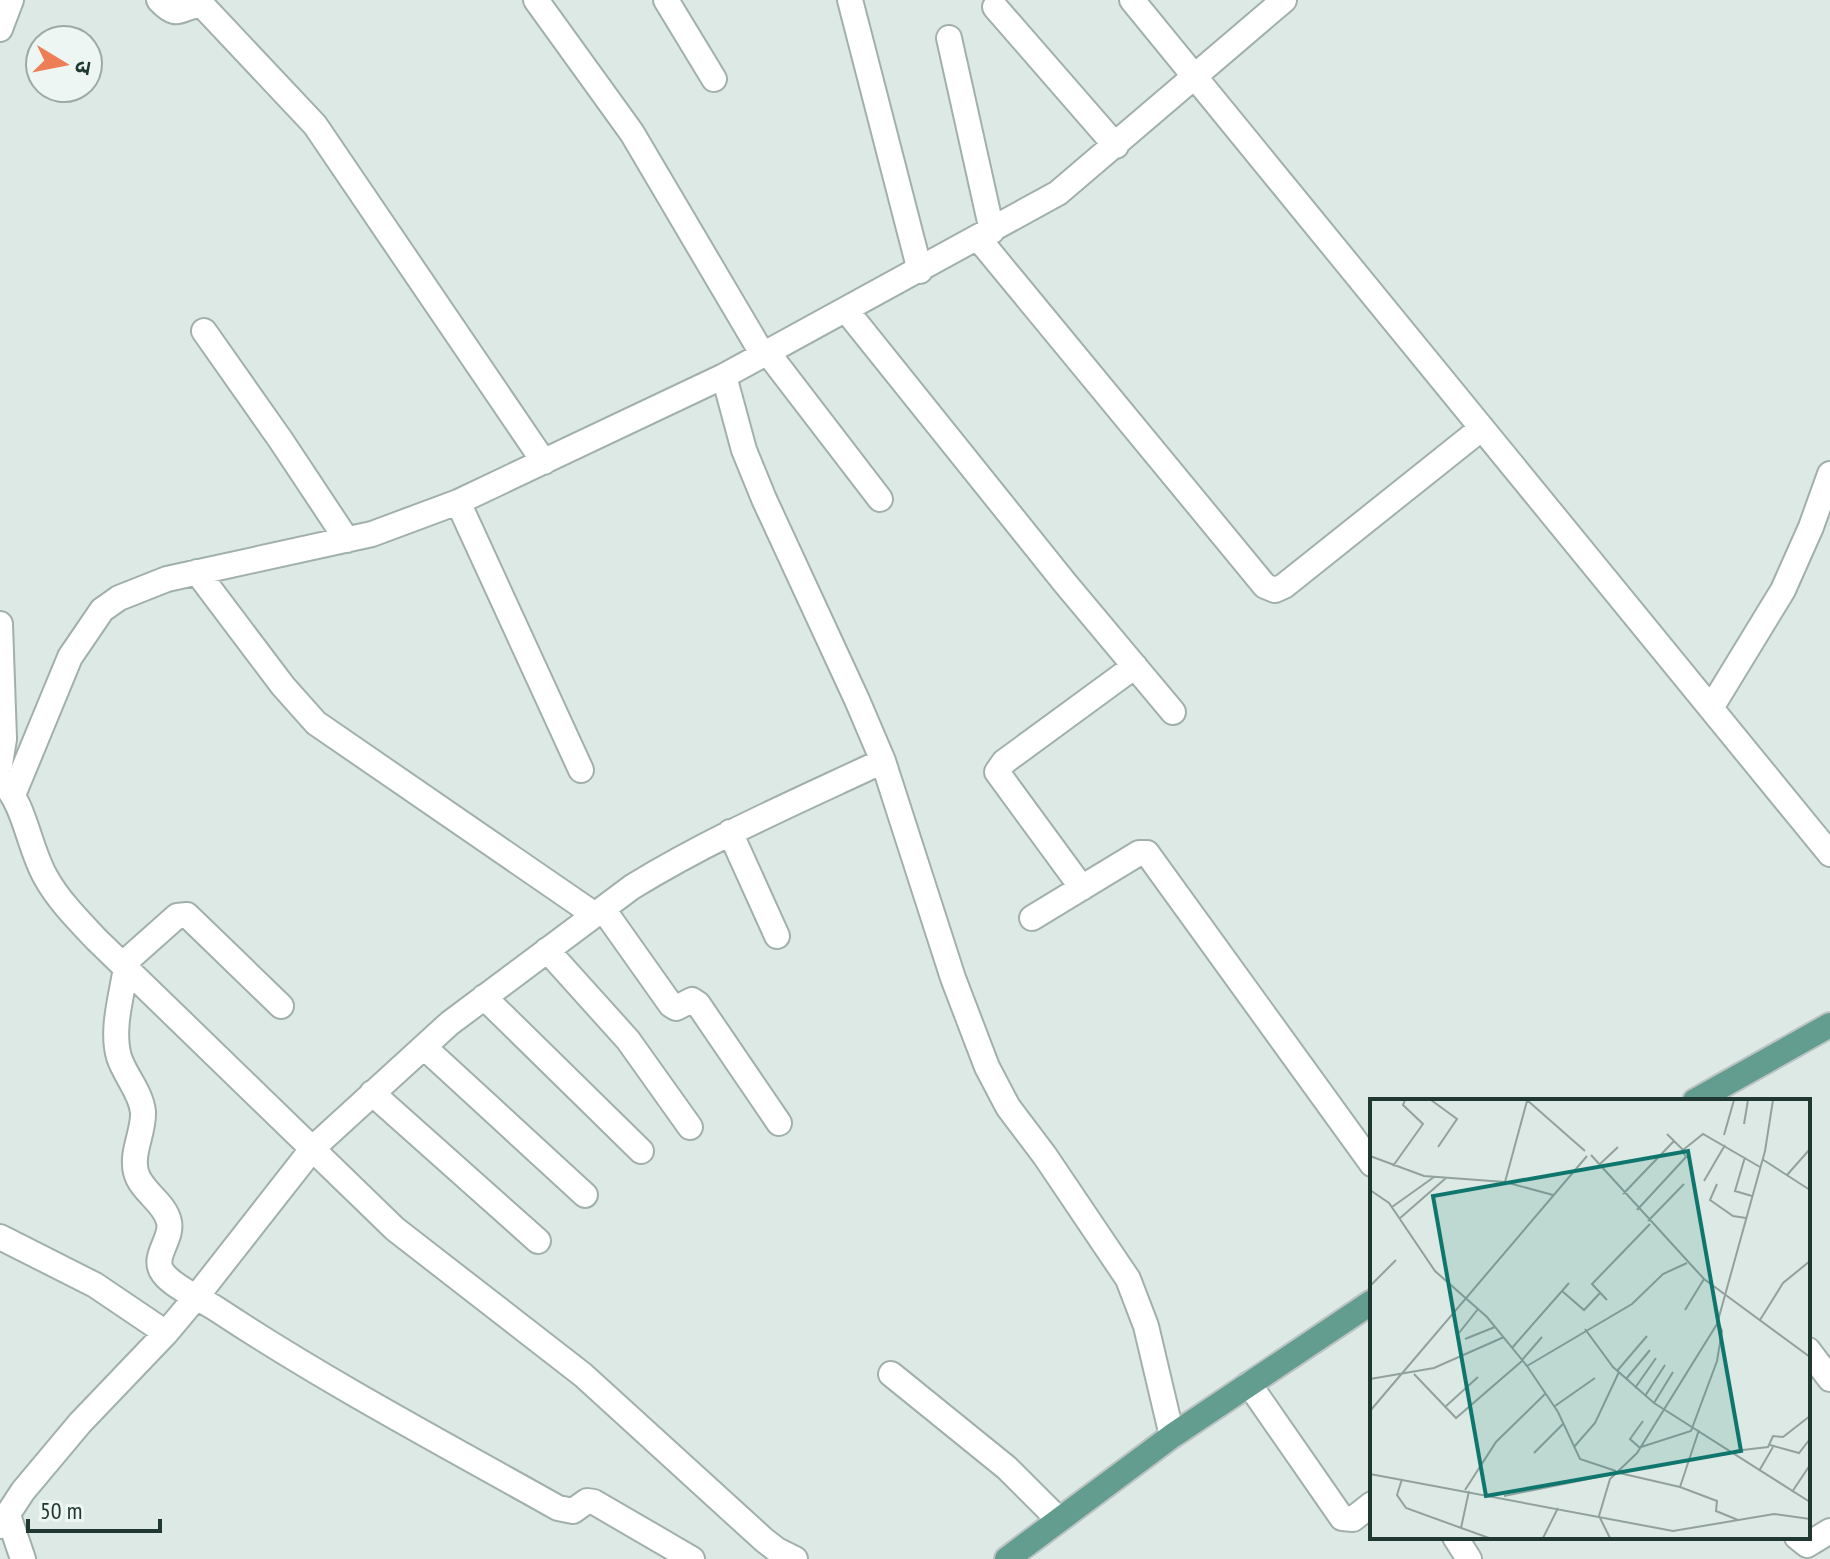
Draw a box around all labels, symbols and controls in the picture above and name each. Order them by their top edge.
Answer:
north arrow [24,24,104,104]
text: उ [69,59,99,77]
inset map [1370,1099,1810,1539]
scale bar [28,1483,160,1533]
text: 50 m [40,1495,82,1526]

